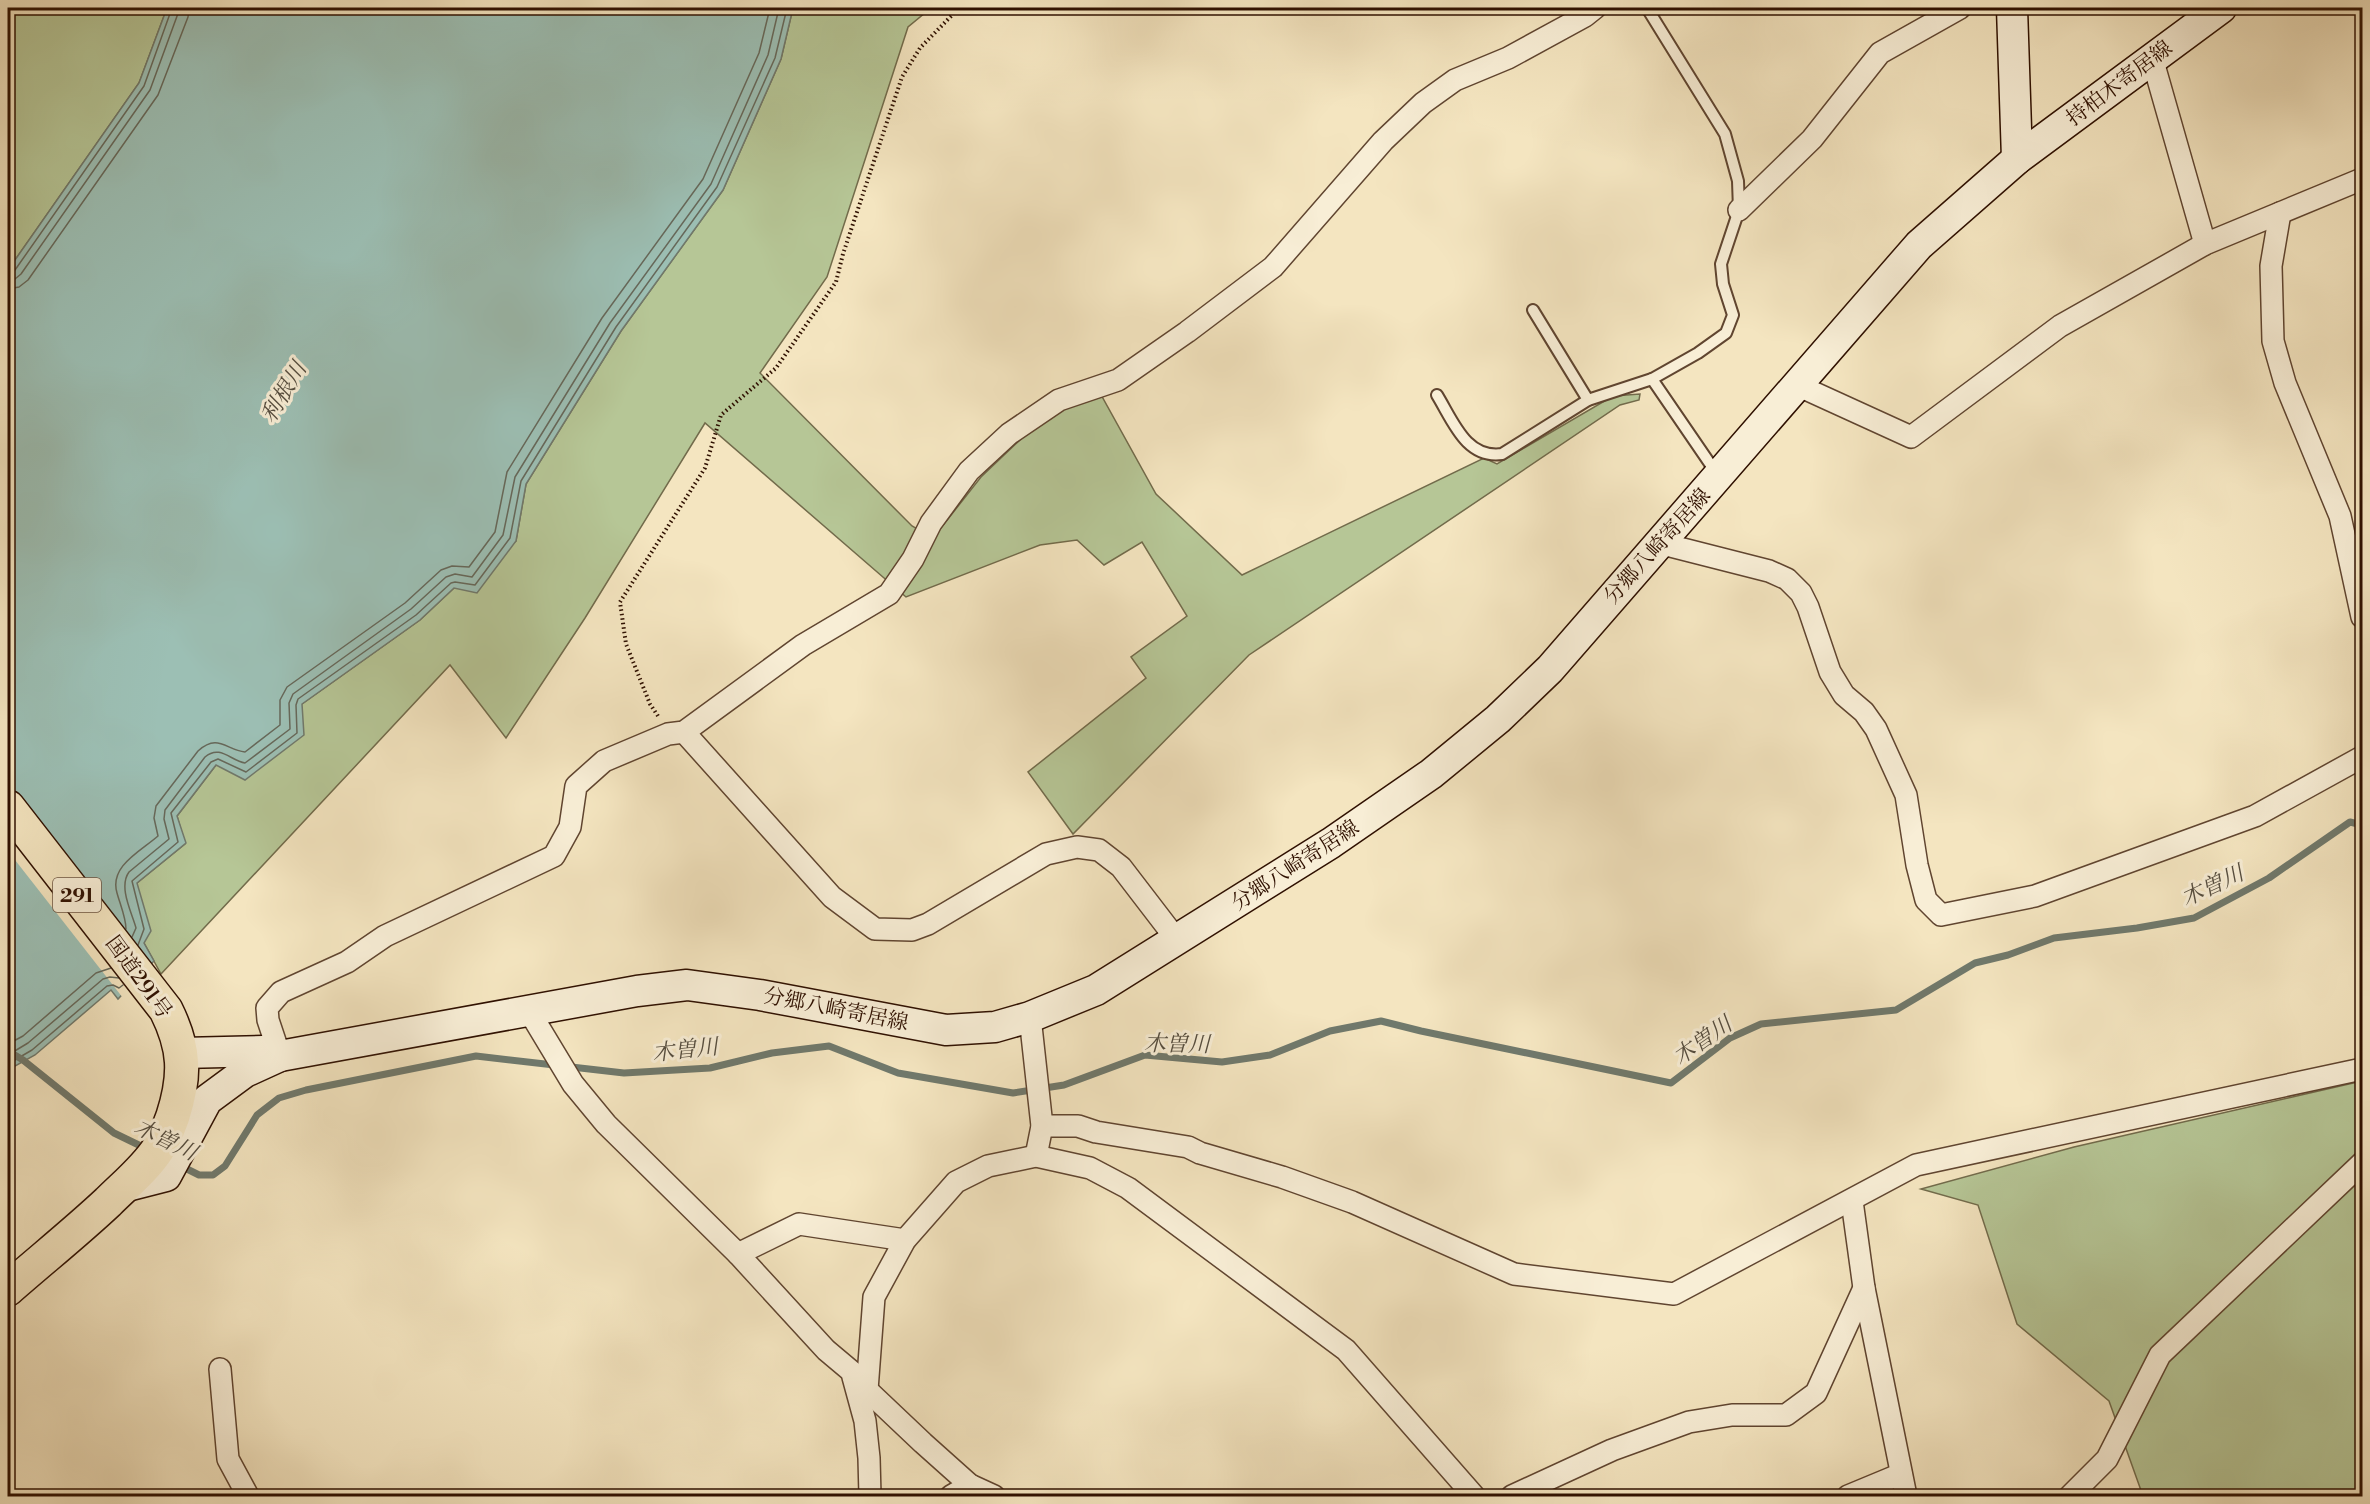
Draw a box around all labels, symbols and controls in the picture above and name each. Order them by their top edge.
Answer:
street label: 持柏木寄居線 [2061,36,2178,132]
water label: 利根川 [256,356,314,428]
street label: 分郷八崎寄居線 [1599,483,1717,610]
street label: 分郷八崎寄居線 [1227,815,1364,917]
water label: 木曽川 [2177,859,2250,913]
road number: 291 [53,878,101,912]
street label: 国道291号 [99,931,177,1024]
street label: 分郷八崎寄居線 [761,983,910,1037]
water label: 木曽川 [1668,1010,1739,1071]
water label: 木曽川 [1144,1030,1212,1059]
water label: 木曽川 [651,1033,721,1067]
water label: 木曽川 [130,1114,203,1168]

